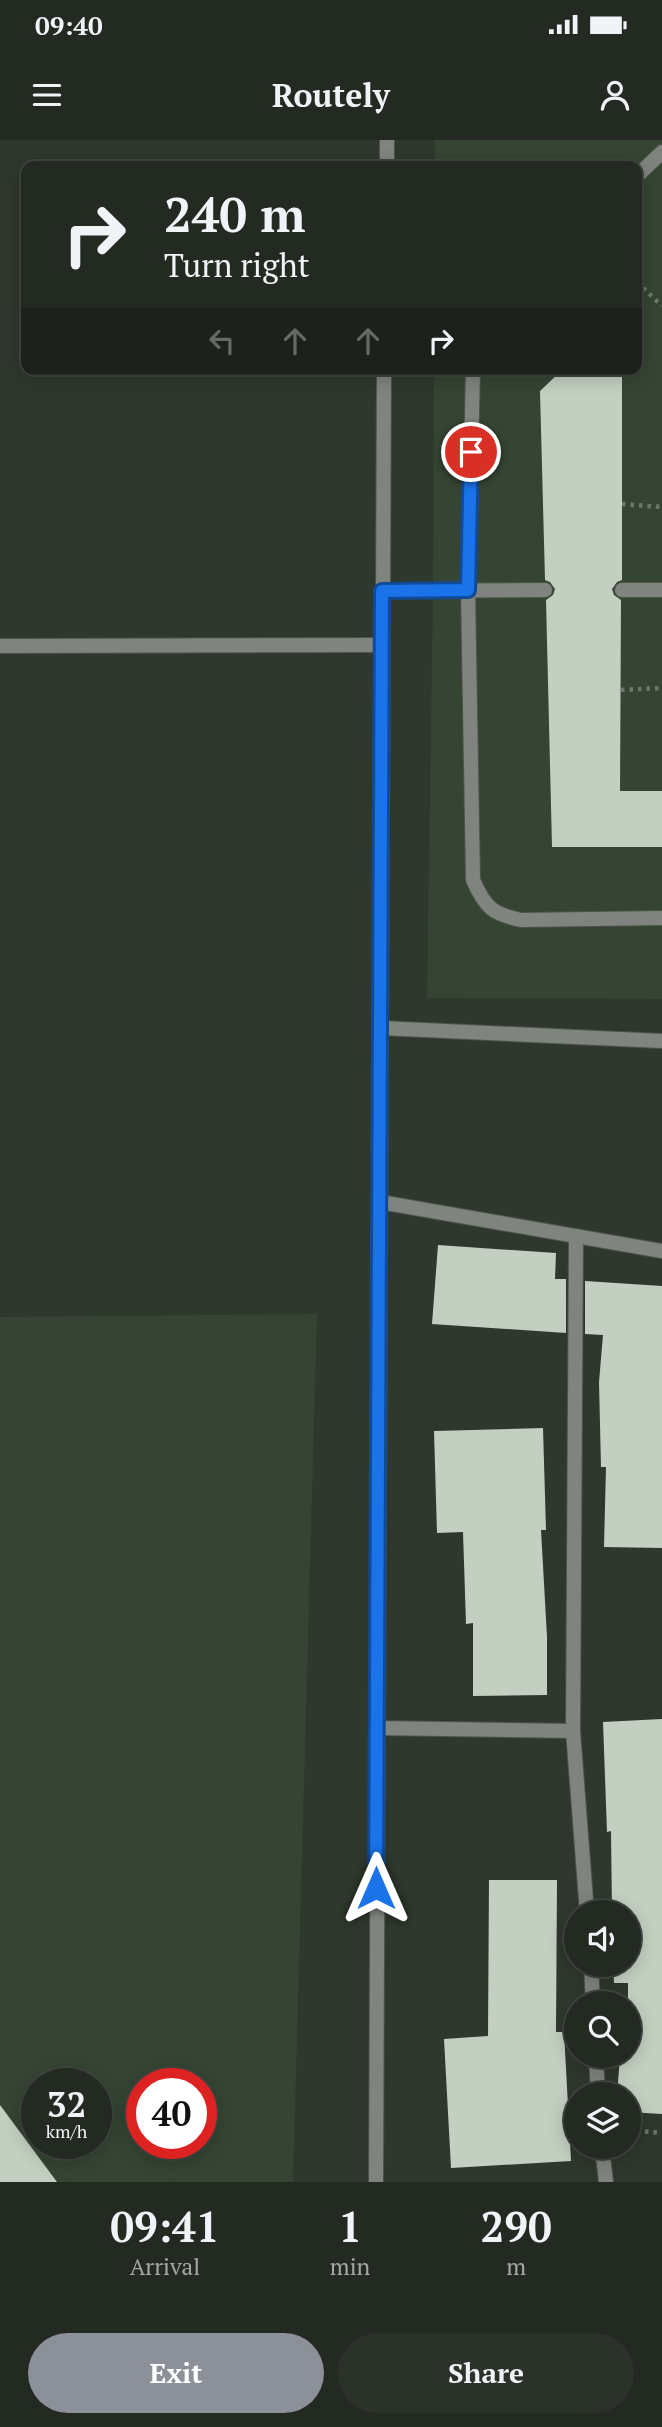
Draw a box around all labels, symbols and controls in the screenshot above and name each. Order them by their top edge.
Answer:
text: 09:40 [35,8,103,42]
text: Routely [272,74,390,116]
icon: menu [28,76,66,114]
icon: person [596,76,634,114]
text: 240 m [164,181,306,246]
icon: right [49,189,140,280]
text: Turn right [164,244,310,286]
icon: left [203,322,241,360]
icon: ahead [276,322,314,360]
icon: ahead [349,322,387,360]
icon: right [422,322,460,360]
pin [441,422,501,482]
icon: arrive [452,433,490,471]
position arrow [339,1851,413,1925]
map controls [564,1900,641,2159]
button: sound [564,1900,641,1977]
button: search [564,1991,641,2068]
speed limit sign: 40 [126,2068,217,2159]
text: 32 [47,2081,86,2127]
button: layers [564,2082,641,2159]
text: km/h [46,2119,87,2143]
text: 09:41 [110,2198,220,2254]
text: 1 [338,2198,362,2254]
text: 290 [481,2198,552,2254]
text: Arrival [130,2251,200,2282]
text: min [330,2251,370,2282]
text: m [506,2251,526,2282]
button: Exit [28,2333,324,2413]
button: Share [338,2333,634,2413]

